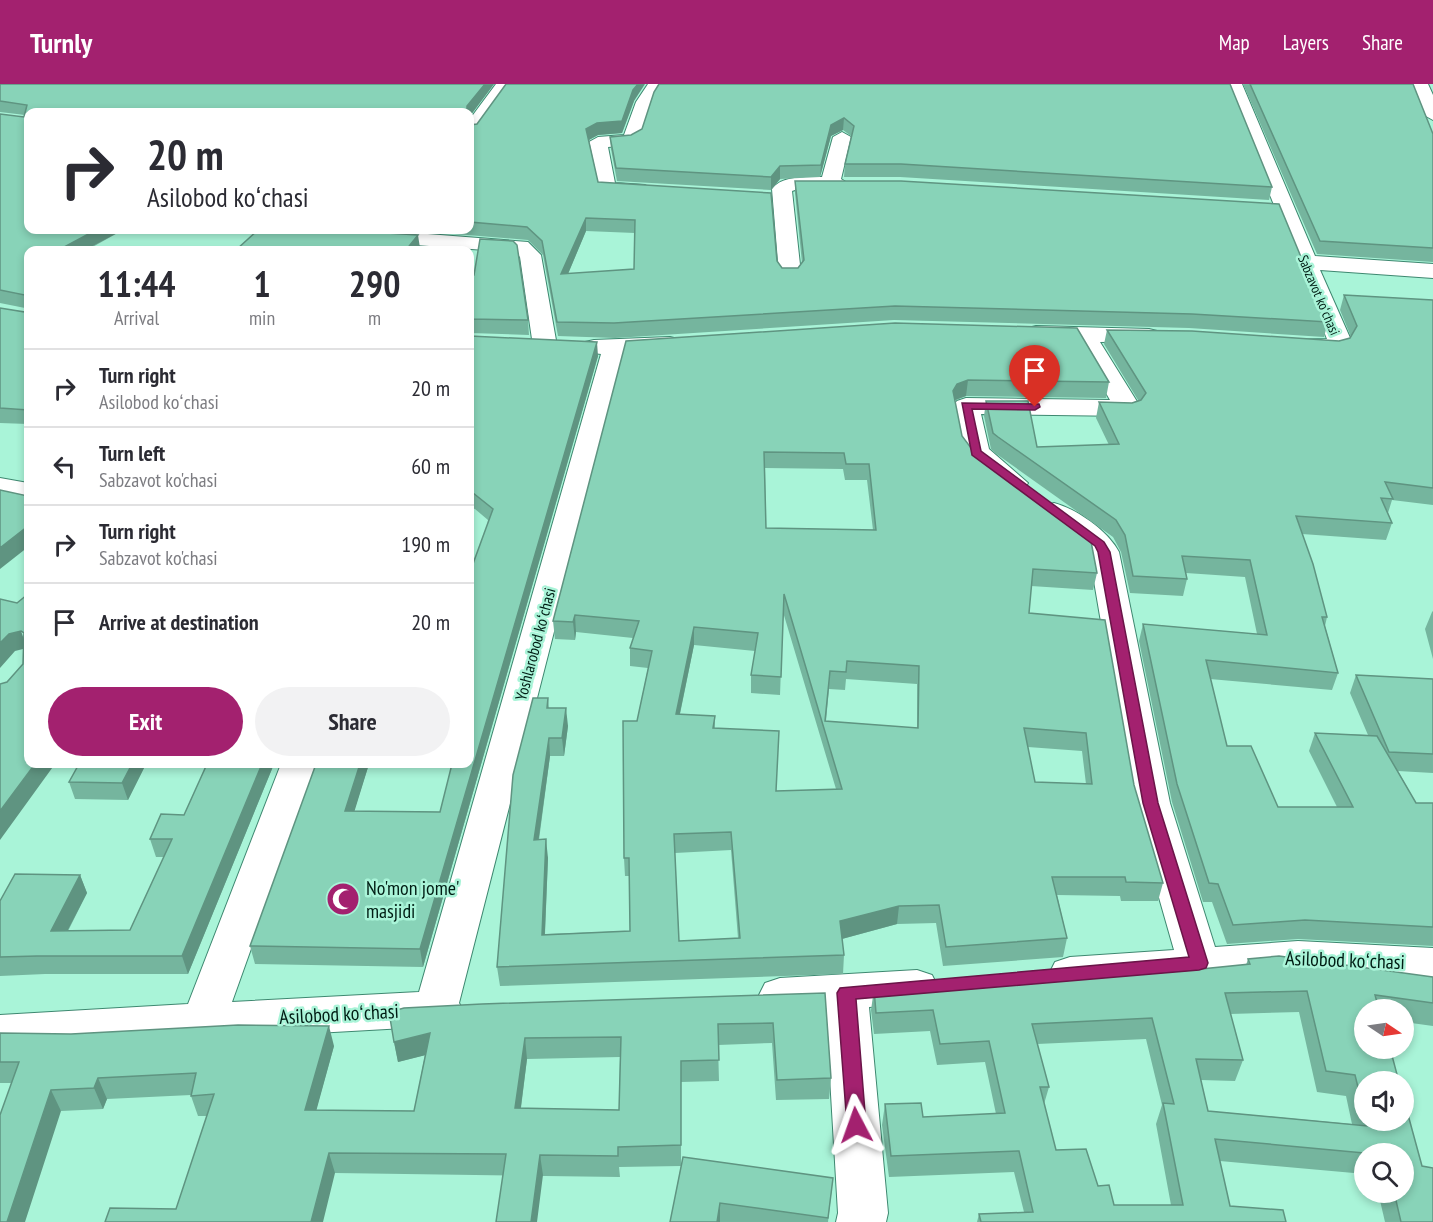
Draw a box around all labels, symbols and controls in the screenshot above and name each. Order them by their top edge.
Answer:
text: Turnly [30,24,92,61]
text: Map [1219,29,1250,56]
text: Layers [1283,29,1329,56]
text: Share [1362,29,1403,56]
text: 20 m [147,127,224,182]
icon: right [48,132,126,210]
text: Asilobod koʻchasi [147,180,309,214]
street label: Sabzavot koʻchasi [1294,252,1344,338]
text: 11:44 [98,260,175,307]
text: 1 [253,260,271,307]
text: 290 [349,260,400,307]
text: Arrival [114,305,159,331]
text: min [249,305,275,331]
text: m [368,305,381,331]
pin [1009,345,1060,407]
icon: arrive [1018,354,1051,387]
text: Turn right [99,361,176,389]
icon: right [48,372,81,405]
text: 20 m [411,374,450,402]
text: Asilobod koʻchasi [99,389,219,415]
text: Turn left [99,439,165,467]
icon: left [48,450,81,483]
text: 60 m [411,452,450,480]
text: Sabzavot ko'chasi [99,467,218,493]
text: Turn right [99,517,176,545]
icon: right [48,528,81,561]
text: 190 m [401,530,450,558]
text: Sabzavot ko'chasi [99,545,218,571]
street label: Yoshlarobod koʻchasi [510,586,560,702]
icon: arrive [48,606,81,639]
text: Arrive at destination [99,608,259,636]
text: 20 m [411,608,450,636]
button: Exit [48,687,243,756]
button: Share [255,687,450,756]
place label: No'mon jome' masjidi [366,875,459,924]
mosque icon: No'mon jome' masjidi [325,881,361,917]
street label: Asilobod koʻchasi [1285,945,1405,975]
street label: Asilobod koʻchasi [279,998,399,1030]
north arrow [1354,999,1414,1059]
map controls [1354,999,1414,1203]
button: sound [1354,1071,1414,1131]
position arrow [824,1093,888,1157]
button: search [1354,1143,1414,1203]

